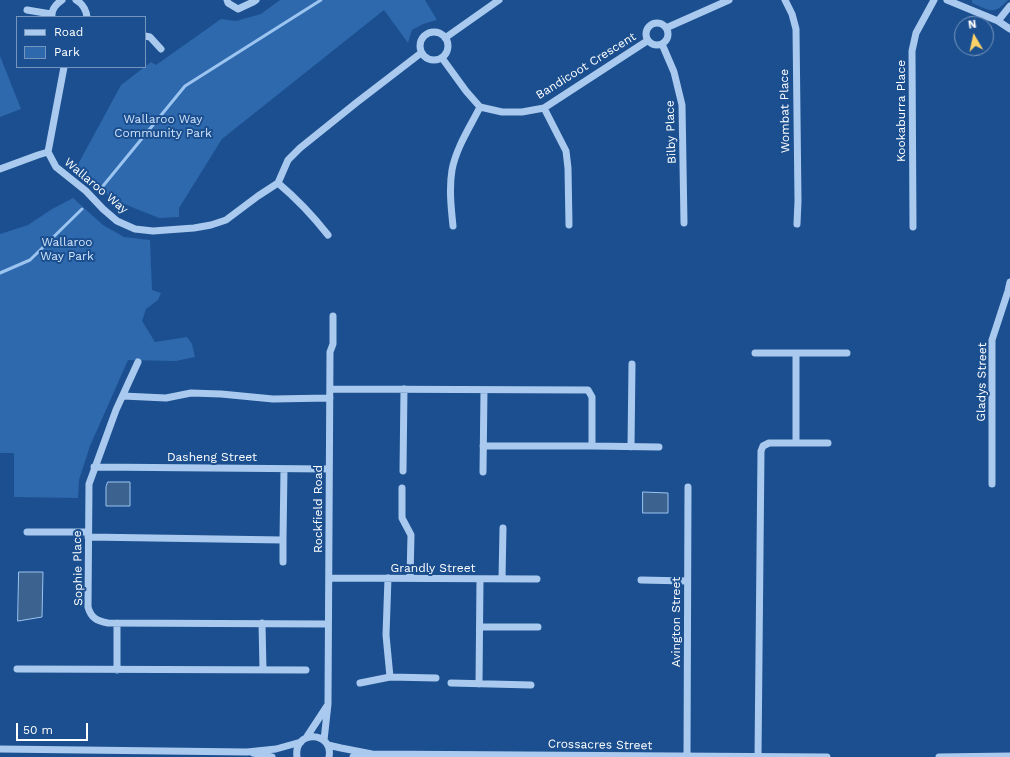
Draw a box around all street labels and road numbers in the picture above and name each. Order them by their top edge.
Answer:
street label: Bandicoot Crescent [533,29,639,103]
street label: Kookaburra Place [894,60,908,162]
street label: Wombat Place [777,69,793,153]
street label: Bilby Place [663,100,679,164]
street label: Wallaroo Way [61,155,131,217]
street label: Gladys Street [974,342,990,422]
street label: Dasheng Street [167,450,257,464]
street label: Rockfield Road [311,465,325,553]
street label: Sophie Place [70,530,86,606]
street label: Grandly Street [391,561,475,575]
street label: Avington Street [669,577,683,667]
street label: Crossacres Street [548,737,652,753]

